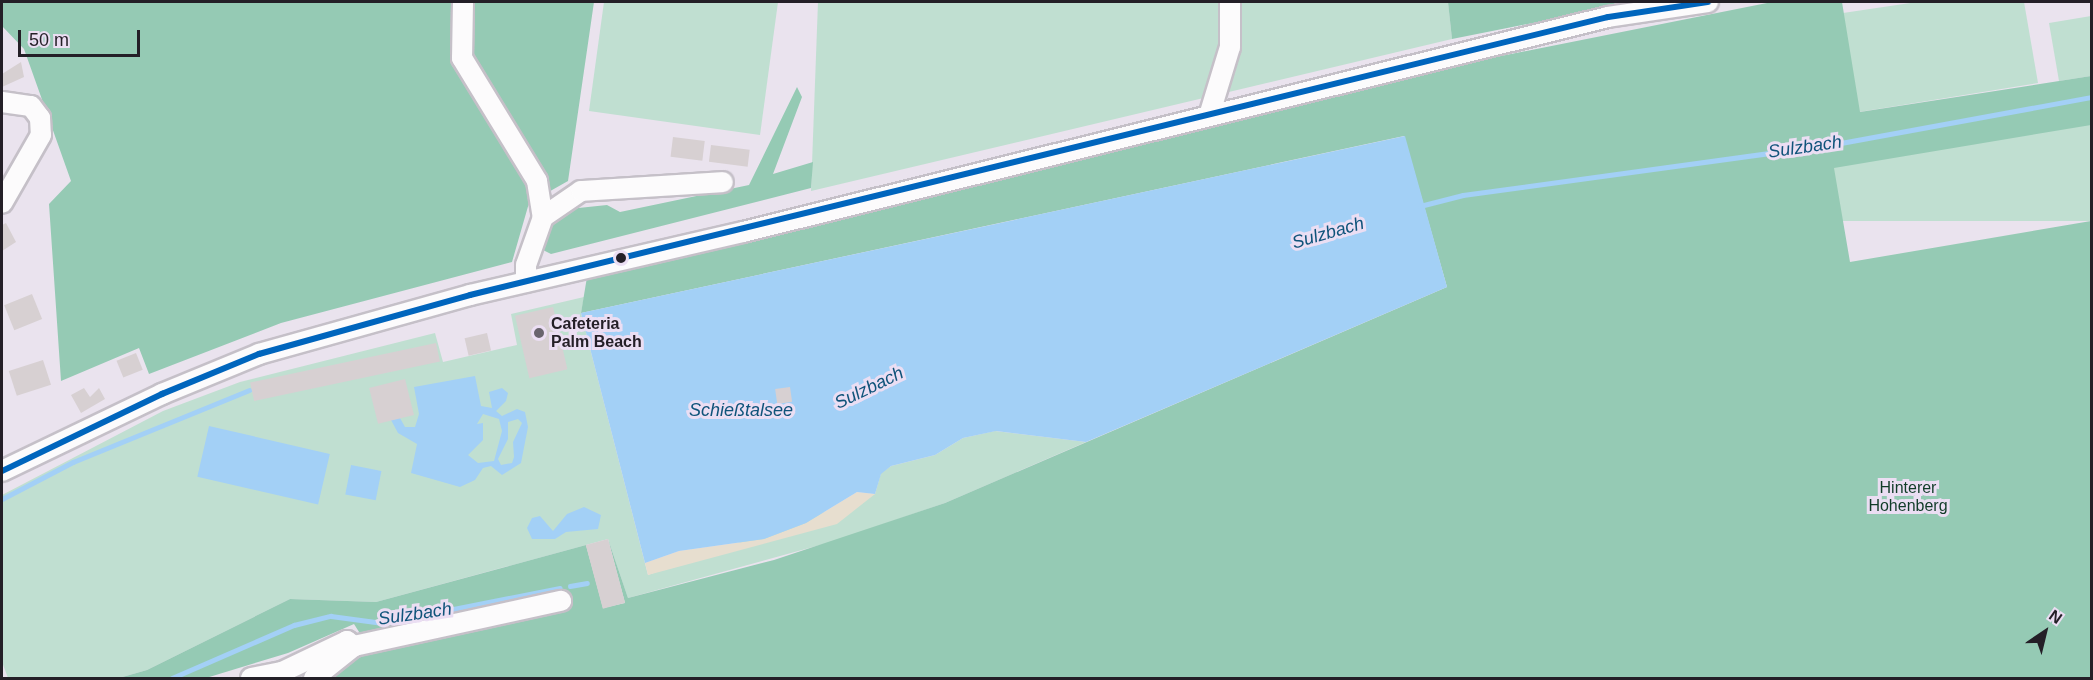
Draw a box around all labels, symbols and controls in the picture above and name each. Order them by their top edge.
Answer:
scale bar [21,18,142,56]
text: 50 m [29,30,69,50]
water label: Sulzbach [1767,131,1843,163]
water label: Sulzbach [1289,212,1367,254]
unlabelled marker [615,252,627,264]
place label: Cafeteria Palm Beach [551,314,642,352]
marker: Cafeteria Palm Beach [532,326,546,340]
water label: Sulzbach [831,362,907,414]
water label: Schießtalsee [689,399,793,421]
park label: Hinterer Hohenberg [1868,478,1948,516]
water label: Sulzbach [377,598,453,630]
north arrow [2015,602,2075,662]
text: N [2046,607,2065,627]

